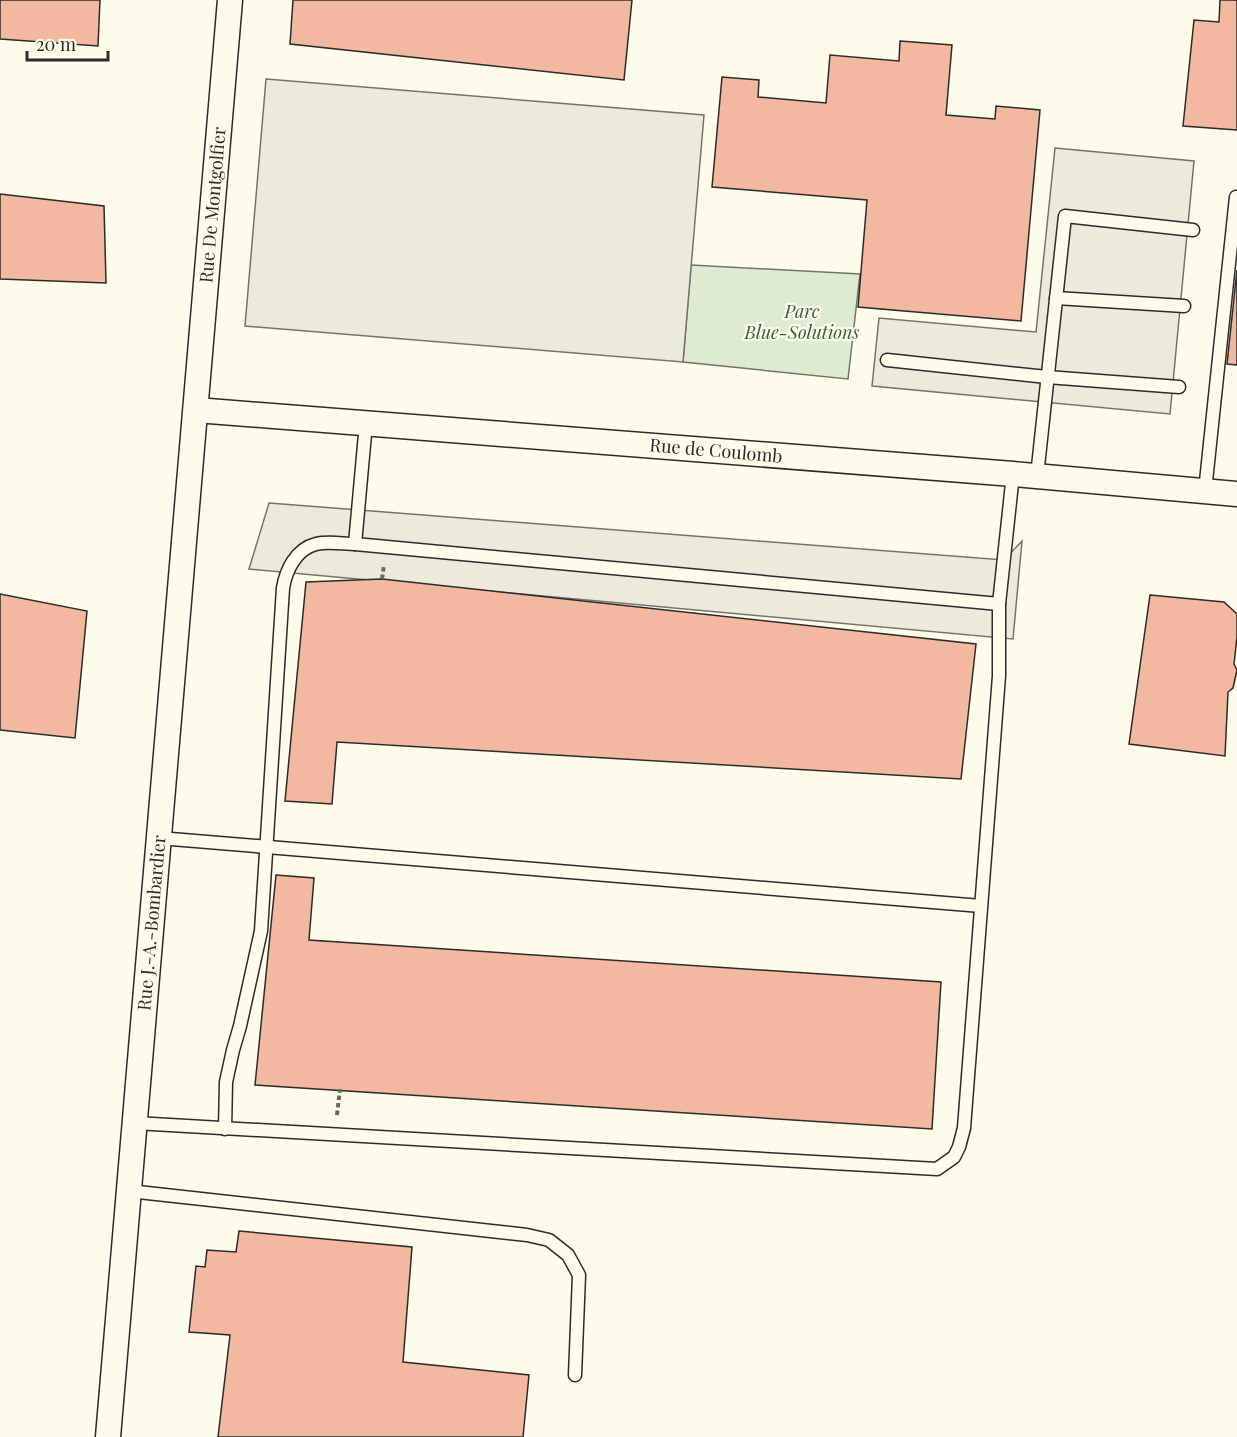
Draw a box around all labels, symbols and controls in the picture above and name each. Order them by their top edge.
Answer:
scale bar [27,24,108,62]
text: 20 m [36,32,76,56]
street label: Rue De Montgolfier [193,126,231,284]
park label: Parc Blue-Solutions [744,299,860,344]
street label: Rue de Coulomb [649,432,784,468]
street label: Rue J.-A.-Bombardier [131,834,171,1012]

